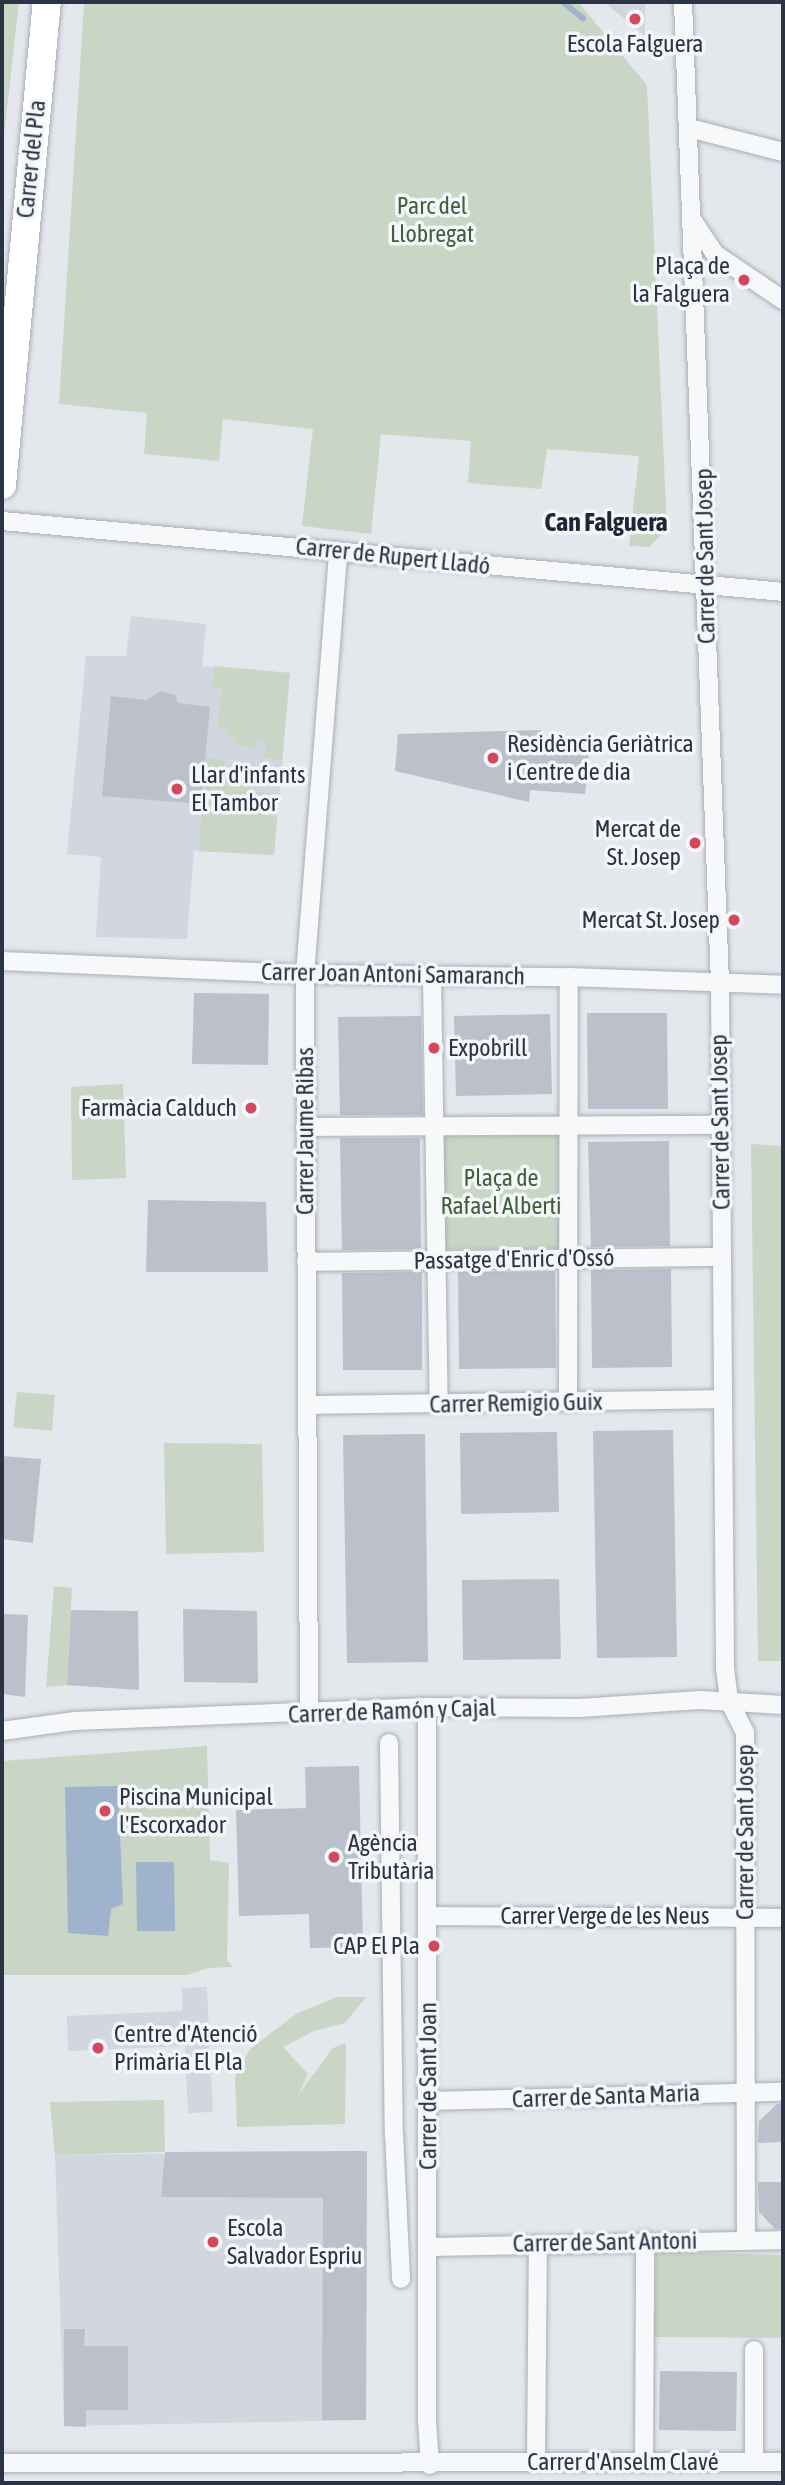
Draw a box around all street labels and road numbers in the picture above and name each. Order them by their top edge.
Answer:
street label: Carrer del Pla [10,99,52,219]
street label: Carrer de Sant Josep [689,468,721,644]
street label: Carrer de Rupert Lladó [294,531,492,581]
street label: Carrer Joan Antoni Samaranch [261,957,525,991]
street label: Carrer de Sant Josep [704,1034,736,1210]
street label: Carrer Jaume Ribas [291,1047,319,1215]
street label: Passatge d'Enric d'Ossó [413,1243,615,1275]
street label: Carrer Remigio Guix [429,1387,603,1419]
street label: Carrer de Ramón y Cajal [288,1693,496,1729]
street label: Carrer de Sant Josep [731,1744,759,1920]
street label: Carrer Verge de les Neus [500,1902,710,1930]
street label: Carrer de Sant Joan [414,2002,442,2170]
street label: Carrer de Santa Maria [511,2078,701,2114]
street label: Carrer de Sant Antoni [512,2226,698,2258]
street label: Carrer d'Anselm Clavé [527,2448,719,2476]

